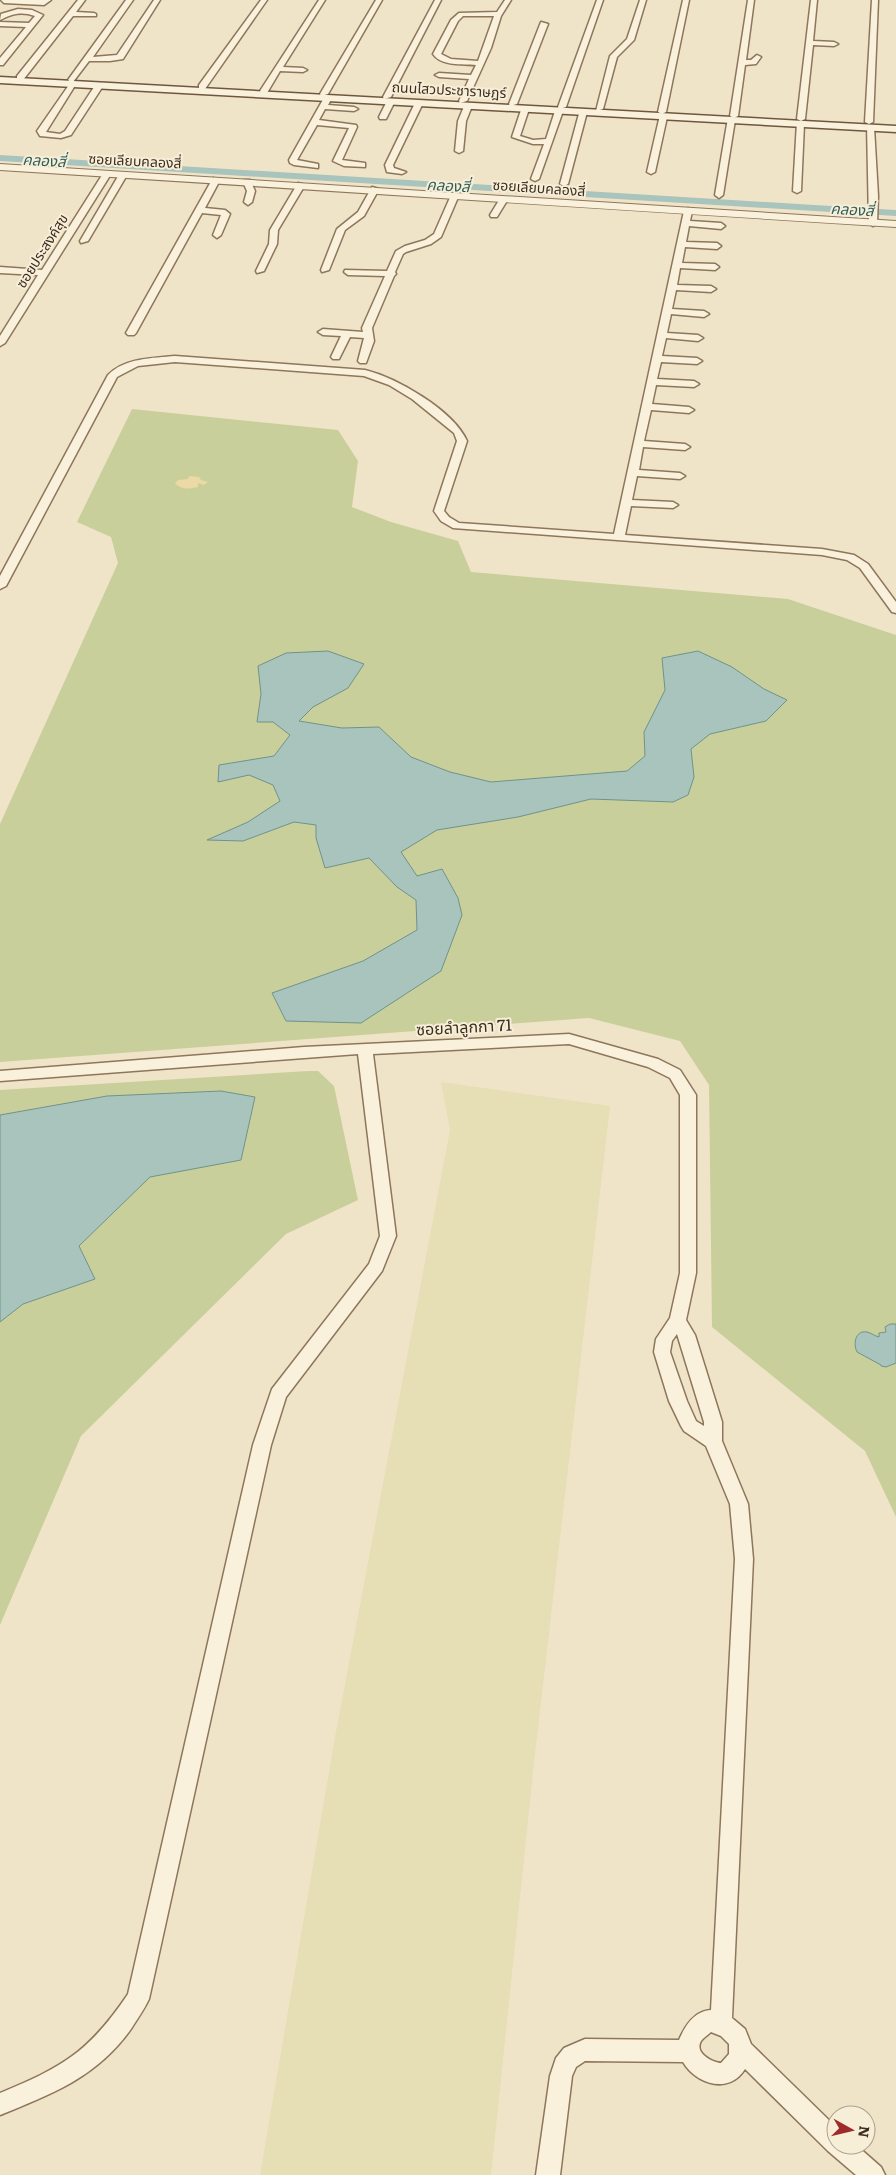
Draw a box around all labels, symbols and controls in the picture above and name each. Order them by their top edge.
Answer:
street label: ถนนไสวประชาราษฎร์ [391,76,508,102]
water label: คลองสี่ [22,147,69,172]
street label: ซอยเลียบคลองสี่ [88,148,182,172]
water label: คลองสี่ [426,172,473,197]
street label: ซอยเลียบคลองสี่ [492,174,586,200]
water label: คลองสี่ [830,196,877,221]
street label: ซอยประสงค์สุข [10,210,72,291]
street label: ซอยลำลูกกา 71 [415,1011,513,1040]
north arrow [826,2105,876,2155]
text: N [854,2125,876,2139]

